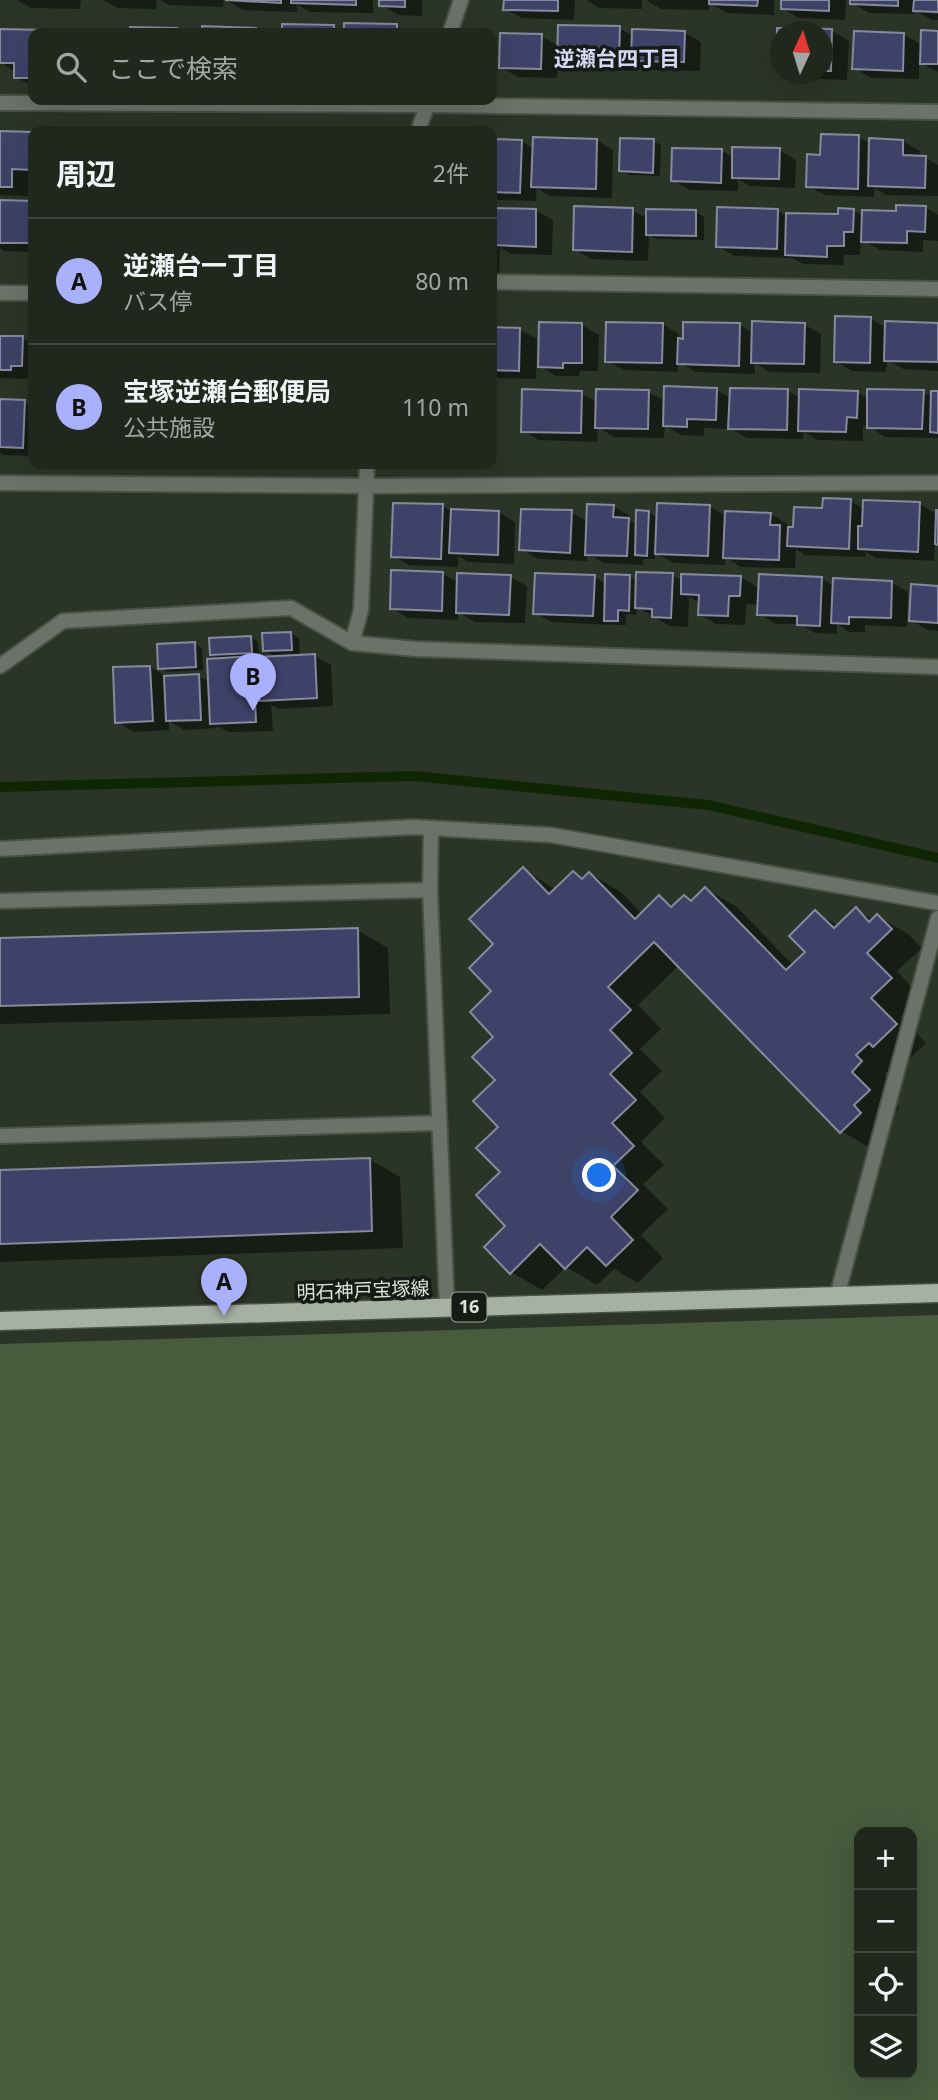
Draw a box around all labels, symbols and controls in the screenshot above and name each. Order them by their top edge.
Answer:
north arrow [770,21,833,84]
search box [28,28,497,105]
district label: 逆瀬台四丁目 [554,44,680,72]
icon: search [52,48,90,86]
text: ここで検索 [108,50,238,86]
text: 周辺 [56,153,116,194]
text: 2件 [433,157,469,189]
text: 逆瀬台一丁目 [123,247,279,283]
text: A [71,265,87,297]
text: 80 m [415,265,469,297]
text: バス停 [123,285,192,317]
text: 宝塚逆瀬台郵便局 [123,373,331,409]
text: B [71,391,87,423]
text: 110 m [402,391,469,423]
text: 公共施設 [123,411,215,443]
pin: B [230,653,276,711]
your location [582,1158,616,1192]
pin: A [201,1258,247,1316]
street label: 明石神戸宝塚線 [296,1275,430,1305]
road number: 16 [452,1292,486,1322]
map controls [854,1827,917,2079]
button: + [854,1827,917,1890]
button: − [854,1890,917,1953]
button: locate [854,1953,917,2016]
button: layers [854,2016,917,2079]

